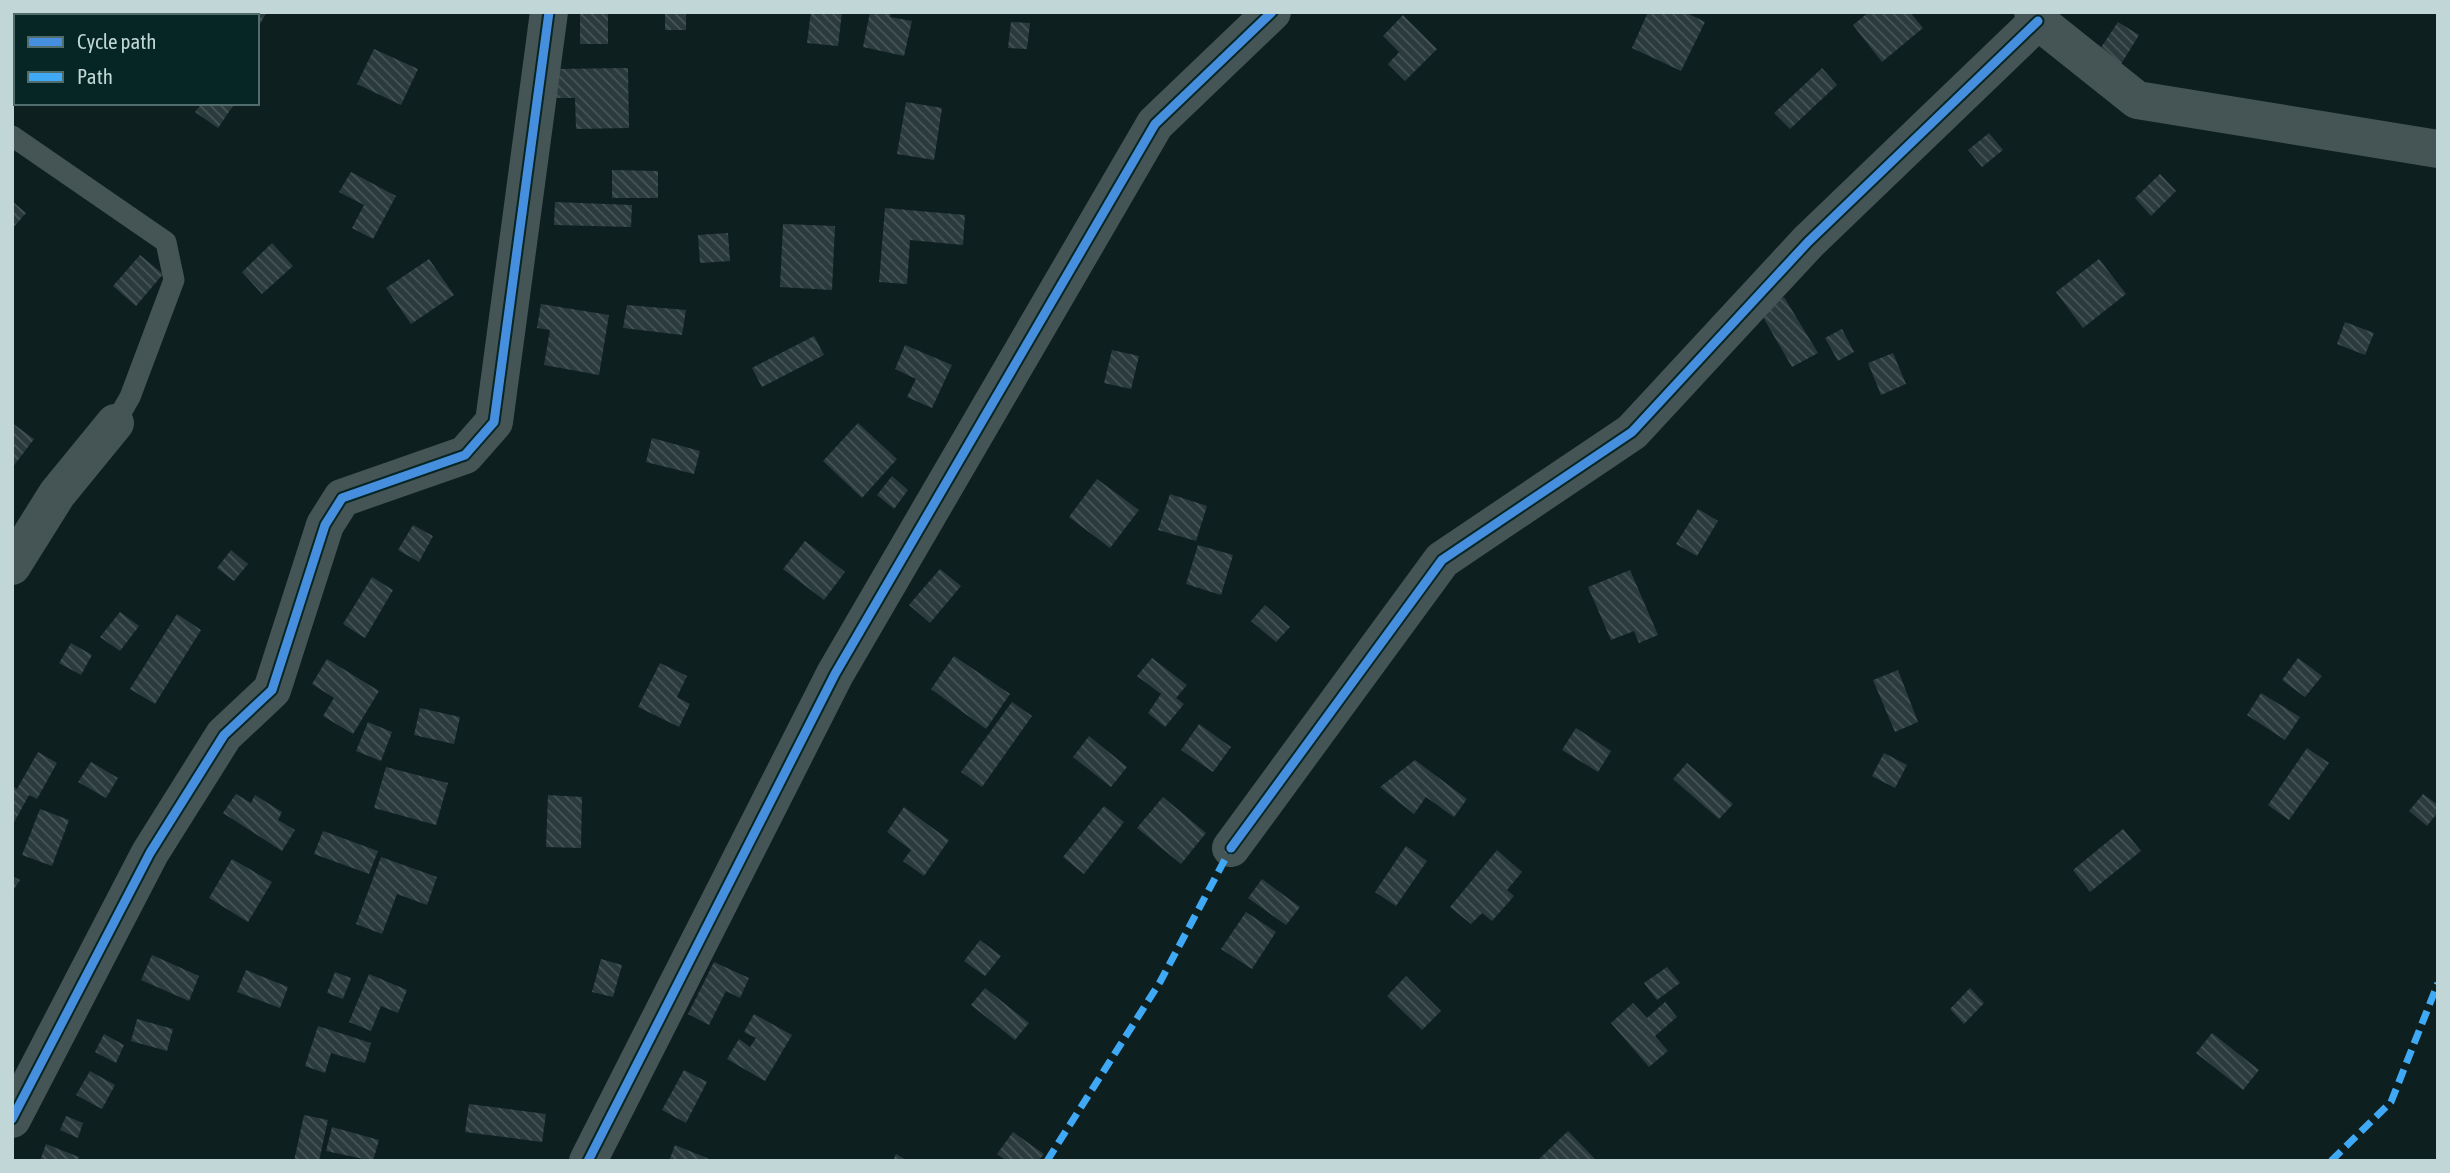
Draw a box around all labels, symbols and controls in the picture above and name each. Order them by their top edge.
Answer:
legend [14,14,259,105]
text: Cycle path [77,29,156,53]
text: Path [77,64,113,88]

